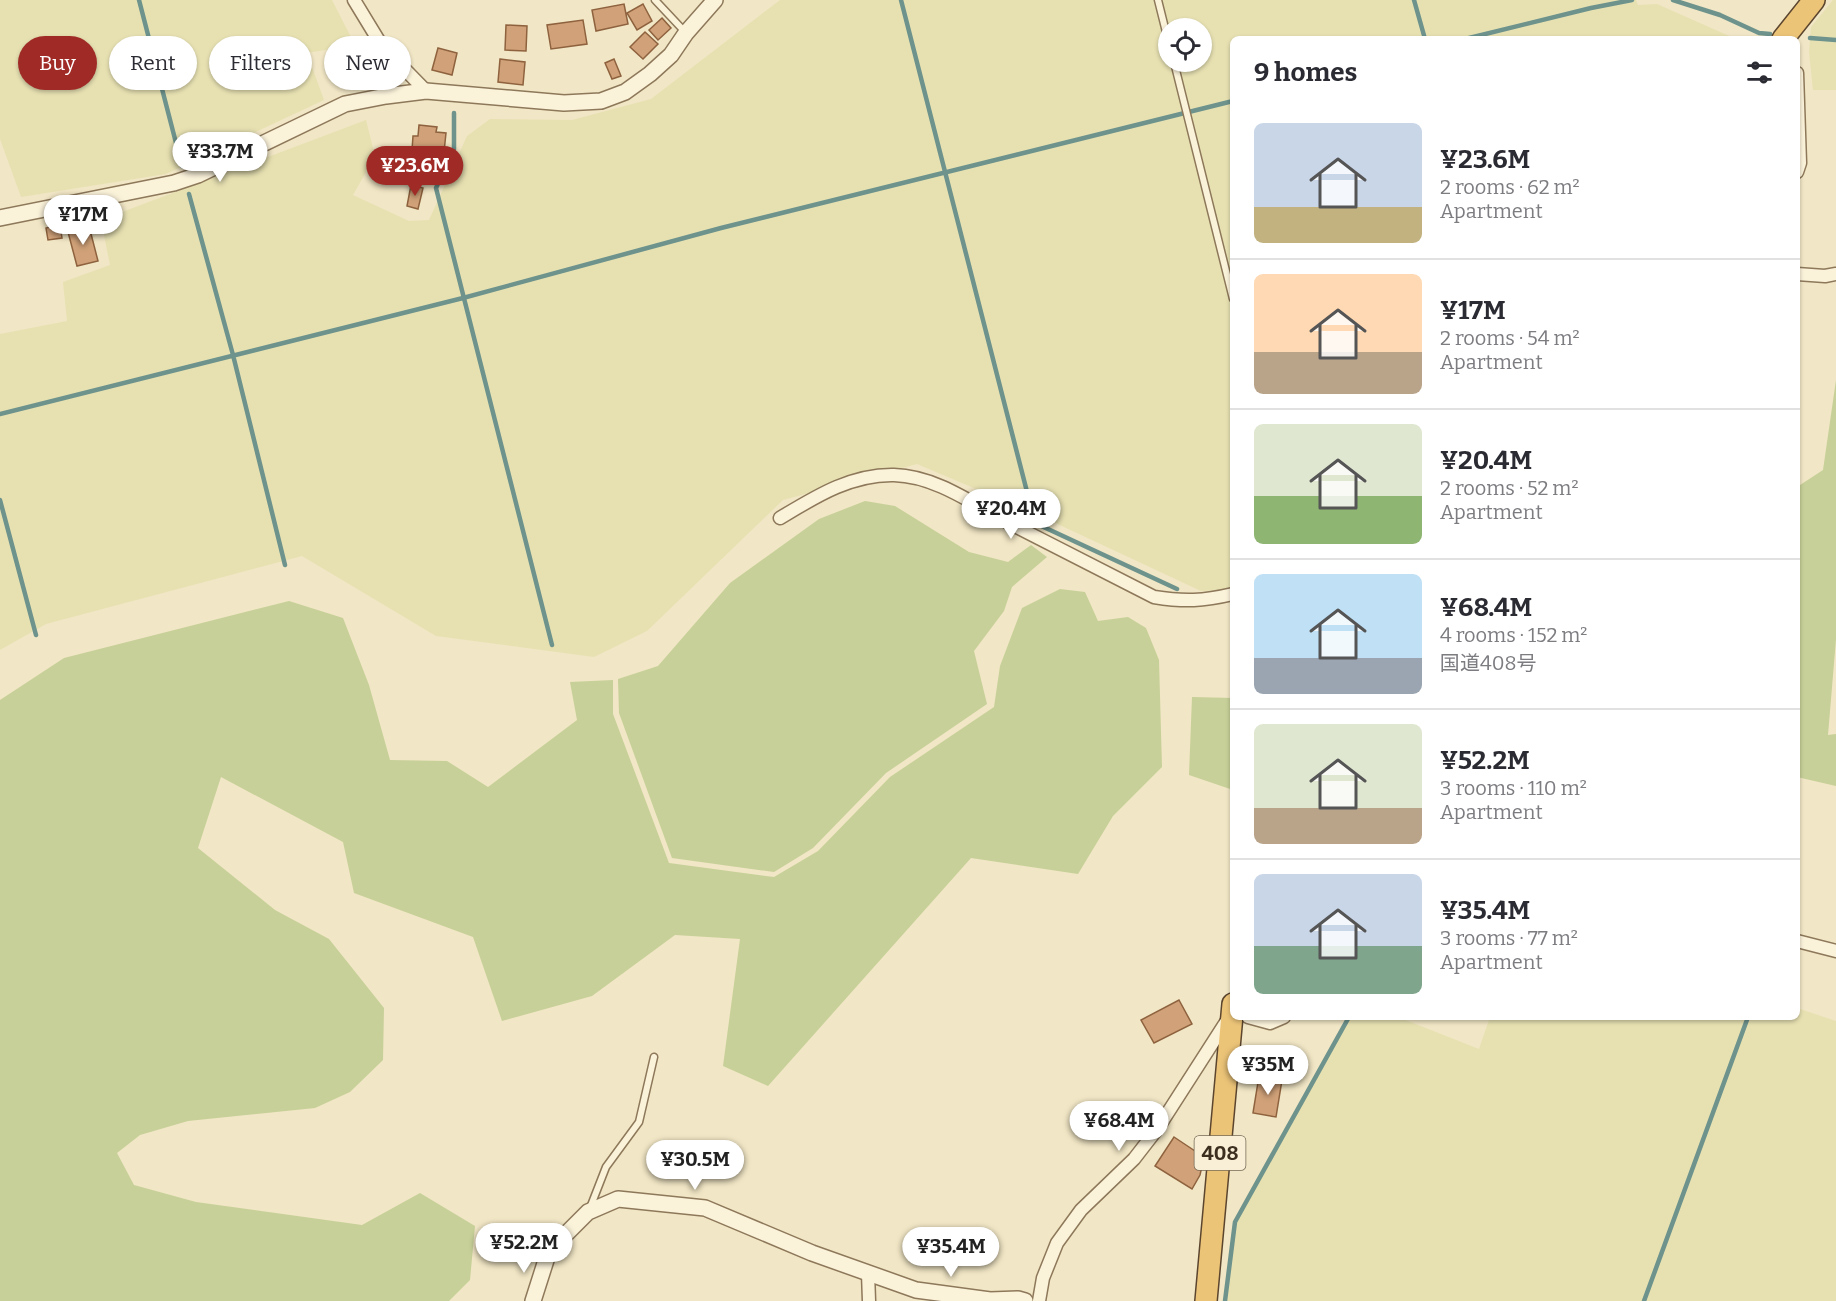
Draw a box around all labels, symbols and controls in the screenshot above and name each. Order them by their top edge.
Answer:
map controls [1158,18,1212,72]
button: locate [1158,18,1212,72]
chip: Buy [18,36,97,90]
chip: Rent [109,36,197,90]
chip: Filters [209,36,312,90]
chip: New [324,36,411,90]
icon: filters [1743,56,1776,89]
text: 9 homes [1254,57,1357,88]
pin: ¥33.7M [171,132,269,183]
text: ¥33.7M [186,139,254,163]
text: ¥23.6M [1440,144,1530,175]
pin: ¥23.6M [366,146,464,197]
icon: home [1302,147,1374,219]
text: ¥23.6M [380,153,450,177]
text: 2 rooms · 62 m² [1440,175,1580,199]
pin: ¥17M [47,195,119,246]
text: Apartment [1440,199,1543,223]
text: ¥17M [58,202,108,226]
text: ¥17M [1440,295,1506,326]
icon: home [1302,298,1374,370]
text: 2 rooms · 54 m² [1440,326,1580,350]
text: Apartment [1440,350,1543,374]
text: ¥20.4M [1440,445,1532,476]
icon: home [1302,448,1374,520]
text: 2 rooms · 52 m² [1440,476,1579,500]
pin: ¥20.4M [962,489,1060,540]
text: ¥20.4M [976,496,1046,520]
text: Apartment [1440,500,1543,524]
text: ¥68.4M [1440,592,1532,623]
icon: home [1302,598,1374,670]
text: 4 rooms · 152 m² [1440,623,1587,647]
text: 国道408号 [1440,651,1537,675]
text: ¥52.2M [1440,745,1530,776]
icon: home [1302,748,1374,820]
text: 3 rooms · 110 m² [1440,776,1587,800]
text: Apartment [1440,800,1543,824]
text: ¥35.4M [1440,895,1530,926]
icon: home [1302,898,1374,970]
text: 3 rooms · 77 m² [1440,926,1578,950]
text: Apartment [1440,950,1543,974]
pin: ¥35M [1232,1045,1304,1096]
text: ¥35M [1241,1052,1295,1076]
pin: ¥68.4M [1070,1101,1168,1152]
text: ¥68.4M [1084,1108,1154,1132]
road number: 408 [1194,1136,1246,1170]
pin: ¥30.5M [646,1140,744,1191]
text: ¥30.5M [660,1147,730,1171]
pin: ¥52.2M [475,1223,573,1274]
pin: ¥35.4M [902,1227,1000,1278]
text: ¥52.2M [489,1230,559,1254]
text: ¥35.4M [916,1234,986,1258]

